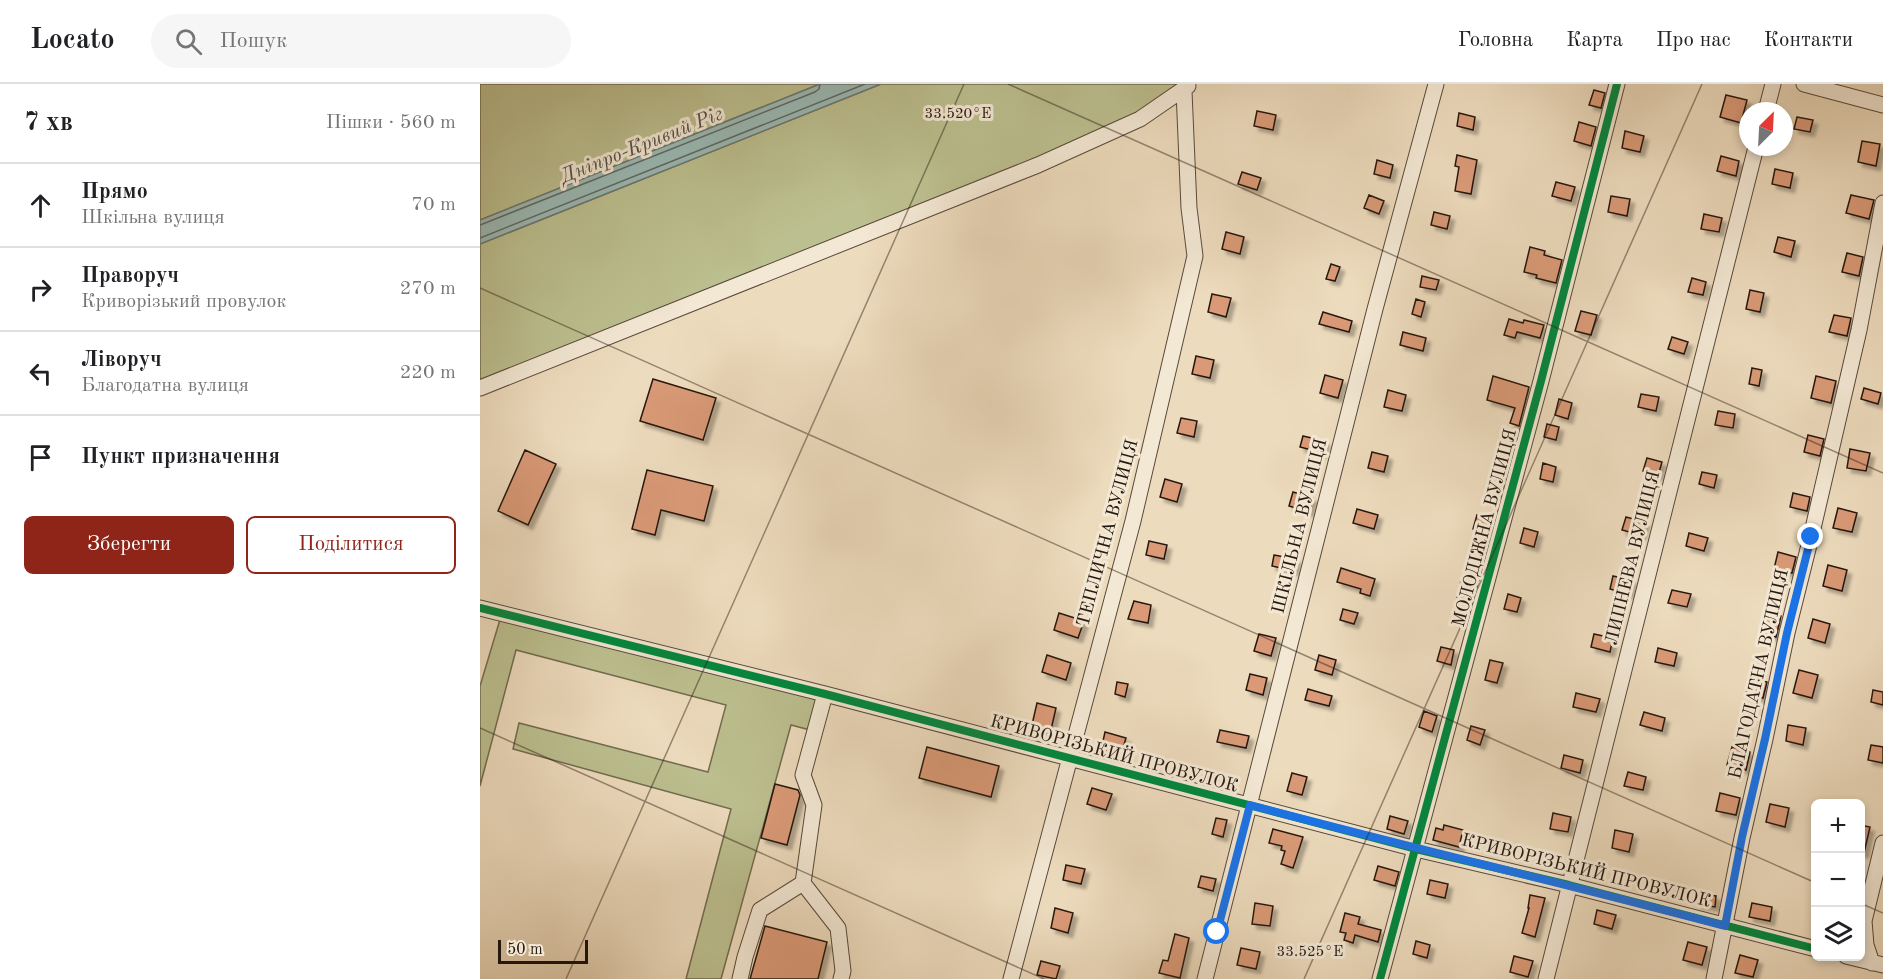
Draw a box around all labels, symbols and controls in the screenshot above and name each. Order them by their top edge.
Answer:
search box [151,14,571,68]
icon: search [172,25,205,58]
text: Locato [30,27,115,55]
text: Пошук [220,30,287,52]
text: Головна [1458,30,1533,51]
text: Карта [1566,30,1623,51]
text: Про нас [1656,30,1731,51]
text: Контакти [1764,30,1853,51]
north arrow [1739,102,1793,156]
water label: Дніпро-Кривий Ріг [555,104,726,189]
text: 33.520°E [925,107,991,122]
text: 7 хв [24,110,73,136]
text: Пішки · 560 m [326,113,456,133]
text: Прямо [81,181,148,203]
icon: ahead [24,189,57,222]
text: 70 m [411,195,456,215]
text: Шкільна вулиця [81,208,225,228]
text: Праворуч [81,265,179,287]
icon: right [24,273,57,306]
text: 270 m [400,279,456,299]
text: Криворізький провулок [81,292,286,312]
text: Ліворуч [81,349,162,371]
icon: left [24,357,57,390]
text: 220 m [400,363,456,383]
text: Благодатна вулиця [81,376,249,396]
street label: МОЛОДІЖНА ВУЛИЦЯ [1450,427,1520,629]
street label: ТЕПЛИЧНА ВУЛИЦЯ [1074,437,1142,629]
street label: ШКІЛЬНА ВУЛИЦЯ [1270,437,1330,615]
icon: arrive [24,441,57,474]
text: Пункт призначення [81,446,280,468]
street label: ЛИПНЕВА ВУЛИЦЯ [1603,469,1663,647]
button: Зберегти [24,516,234,574]
button: Поділитися [246,516,456,574]
route end [1797,523,1823,549]
street label: БЛАГОДАТНА ВУЛИЦЯ [1726,567,1792,781]
street label: КРИВОРІЗЬКИЙ ПРОВУЛОК [988,708,1241,796]
map controls [1811,799,1865,961]
button: + [1811,799,1865,853]
street label: КРИВОРІЗЬКИЙ ПРОВУЛОК [1459,827,1713,911]
button: − [1811,853,1865,907]
button: layers [1811,907,1865,961]
route start [1203,918,1229,944]
scale bar [498,937,588,964]
text: 50 m [507,942,543,958]
text: 33.525°E [1277,945,1343,960]

